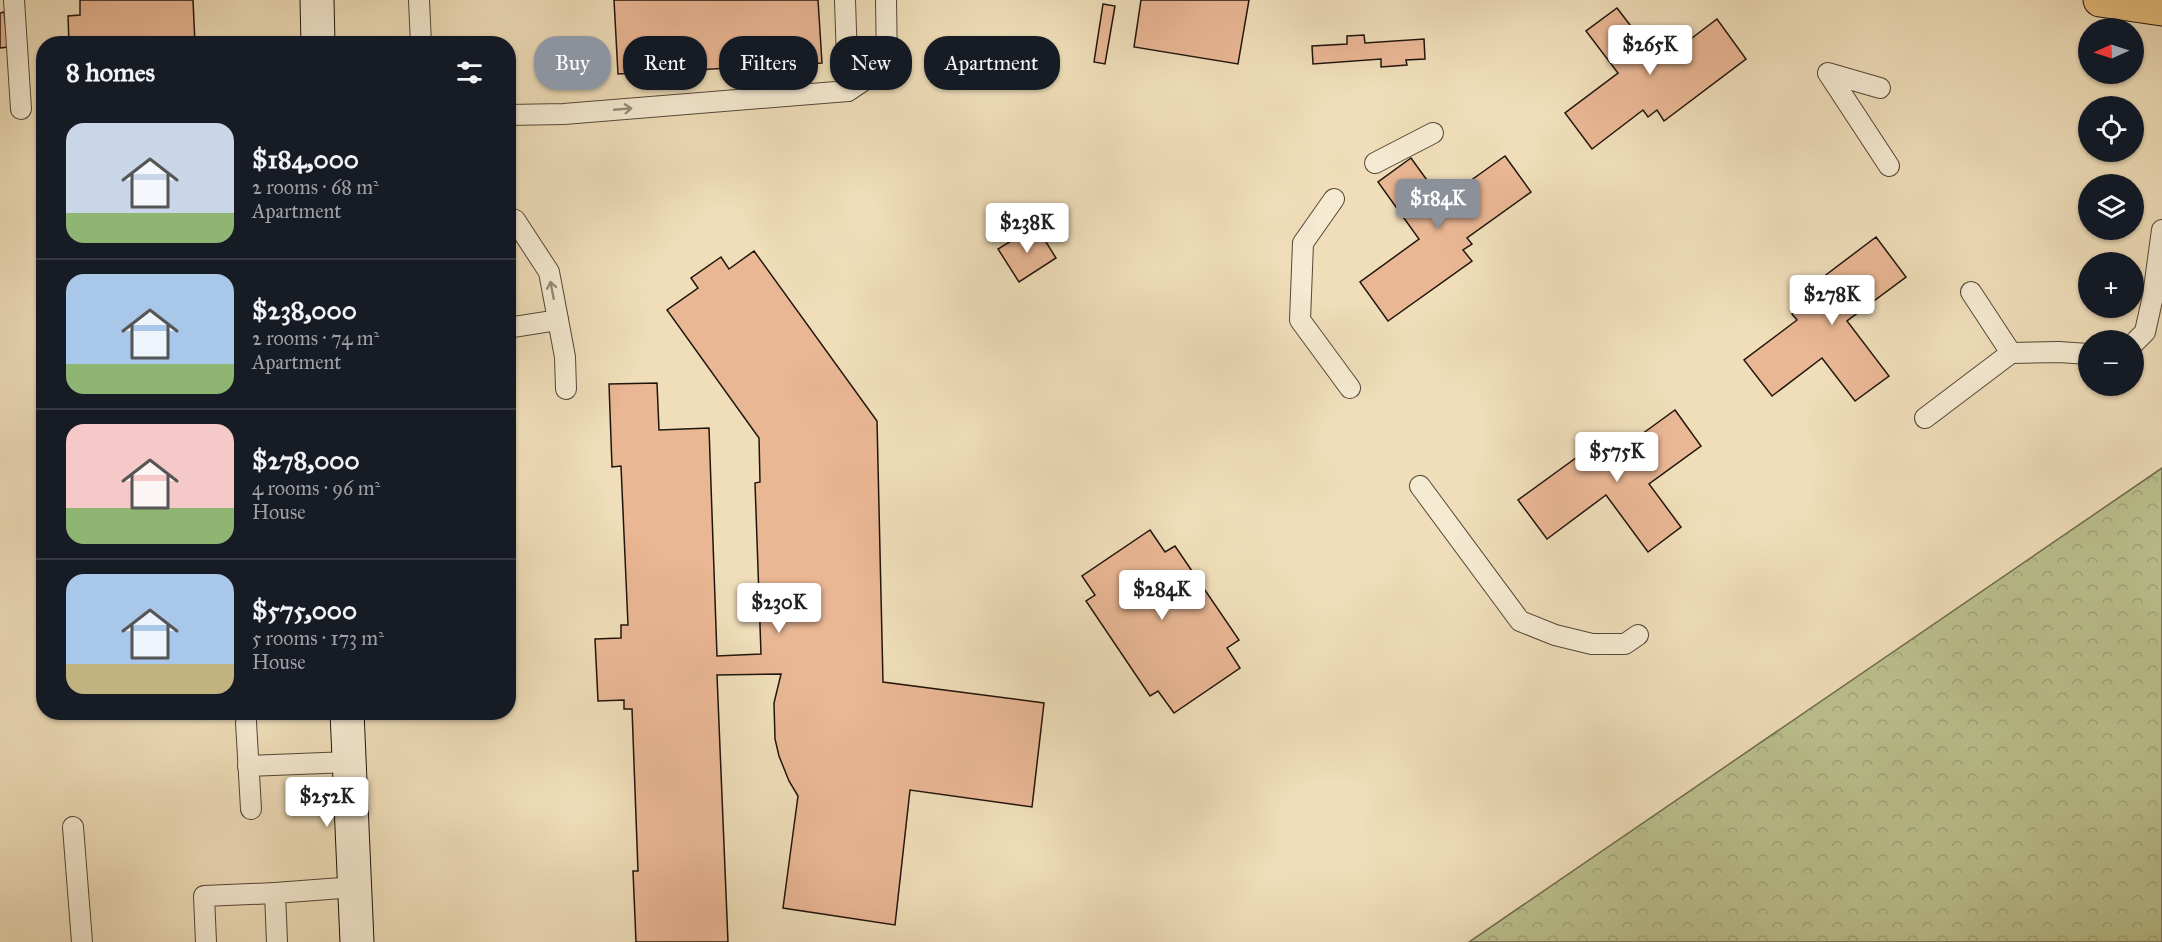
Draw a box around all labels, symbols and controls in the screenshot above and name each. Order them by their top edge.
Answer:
north arrow [2078,18,2144,84]
map controls [2078,18,2144,396]
pin: $265K [1608,25,1692,76]
text: $265K [1622,32,1678,56]
chip: Buy [534,36,611,90]
chip: Rent [623,36,707,90]
chip: Filters [719,36,818,90]
chip: New [830,36,912,90]
chip: Apartment [924,36,1060,90]
text: 8 homes [66,56,155,88]
icon: filters [453,56,486,89]
button: locate [2078,96,2144,162]
one-way arrow [612,103,632,114]
text: $184,000 [252,143,359,175]
icon: home [114,147,186,219]
button: layers [2078,174,2144,240]
text: 2 rooms · 68 m² [252,175,379,199]
pin: $184K [1396,179,1480,230]
text: $184K [1410,186,1466,210]
text: Apartment [252,199,341,223]
pin: $238K [985,203,1069,254]
text: $238K [1000,210,1054,234]
button: + [2078,252,2144,318]
pin: $278K [1790,275,1874,326]
one-way arrow [546,280,557,300]
text: $278K [1804,282,1860,306]
text: $238,000 [252,294,357,326]
icon: home [114,298,186,370]
text: 2 rooms · 74 m² [252,326,379,350]
button: − [2078,330,2144,396]
text: Apartment [252,350,341,374]
pin: $575K [1575,432,1659,483]
text: $575K [1589,439,1645,463]
text: $278,000 [252,444,360,476]
icon: home [114,448,186,520]
text: 4 rooms · 96 m² [252,476,380,500]
text: House [252,500,306,524]
pin: $284K [1120,570,1204,621]
text: $284K [1133,577,1191,601]
pin: $230K [737,583,821,634]
text: $230K [751,590,807,614]
text: $575,000 [252,594,357,626]
icon: home [114,598,186,670]
text: 5 rooms · 173 m² [252,626,384,650]
text: House [252,650,306,674]
pin: $252K [285,777,369,828]
text: $252K [299,784,355,808]

